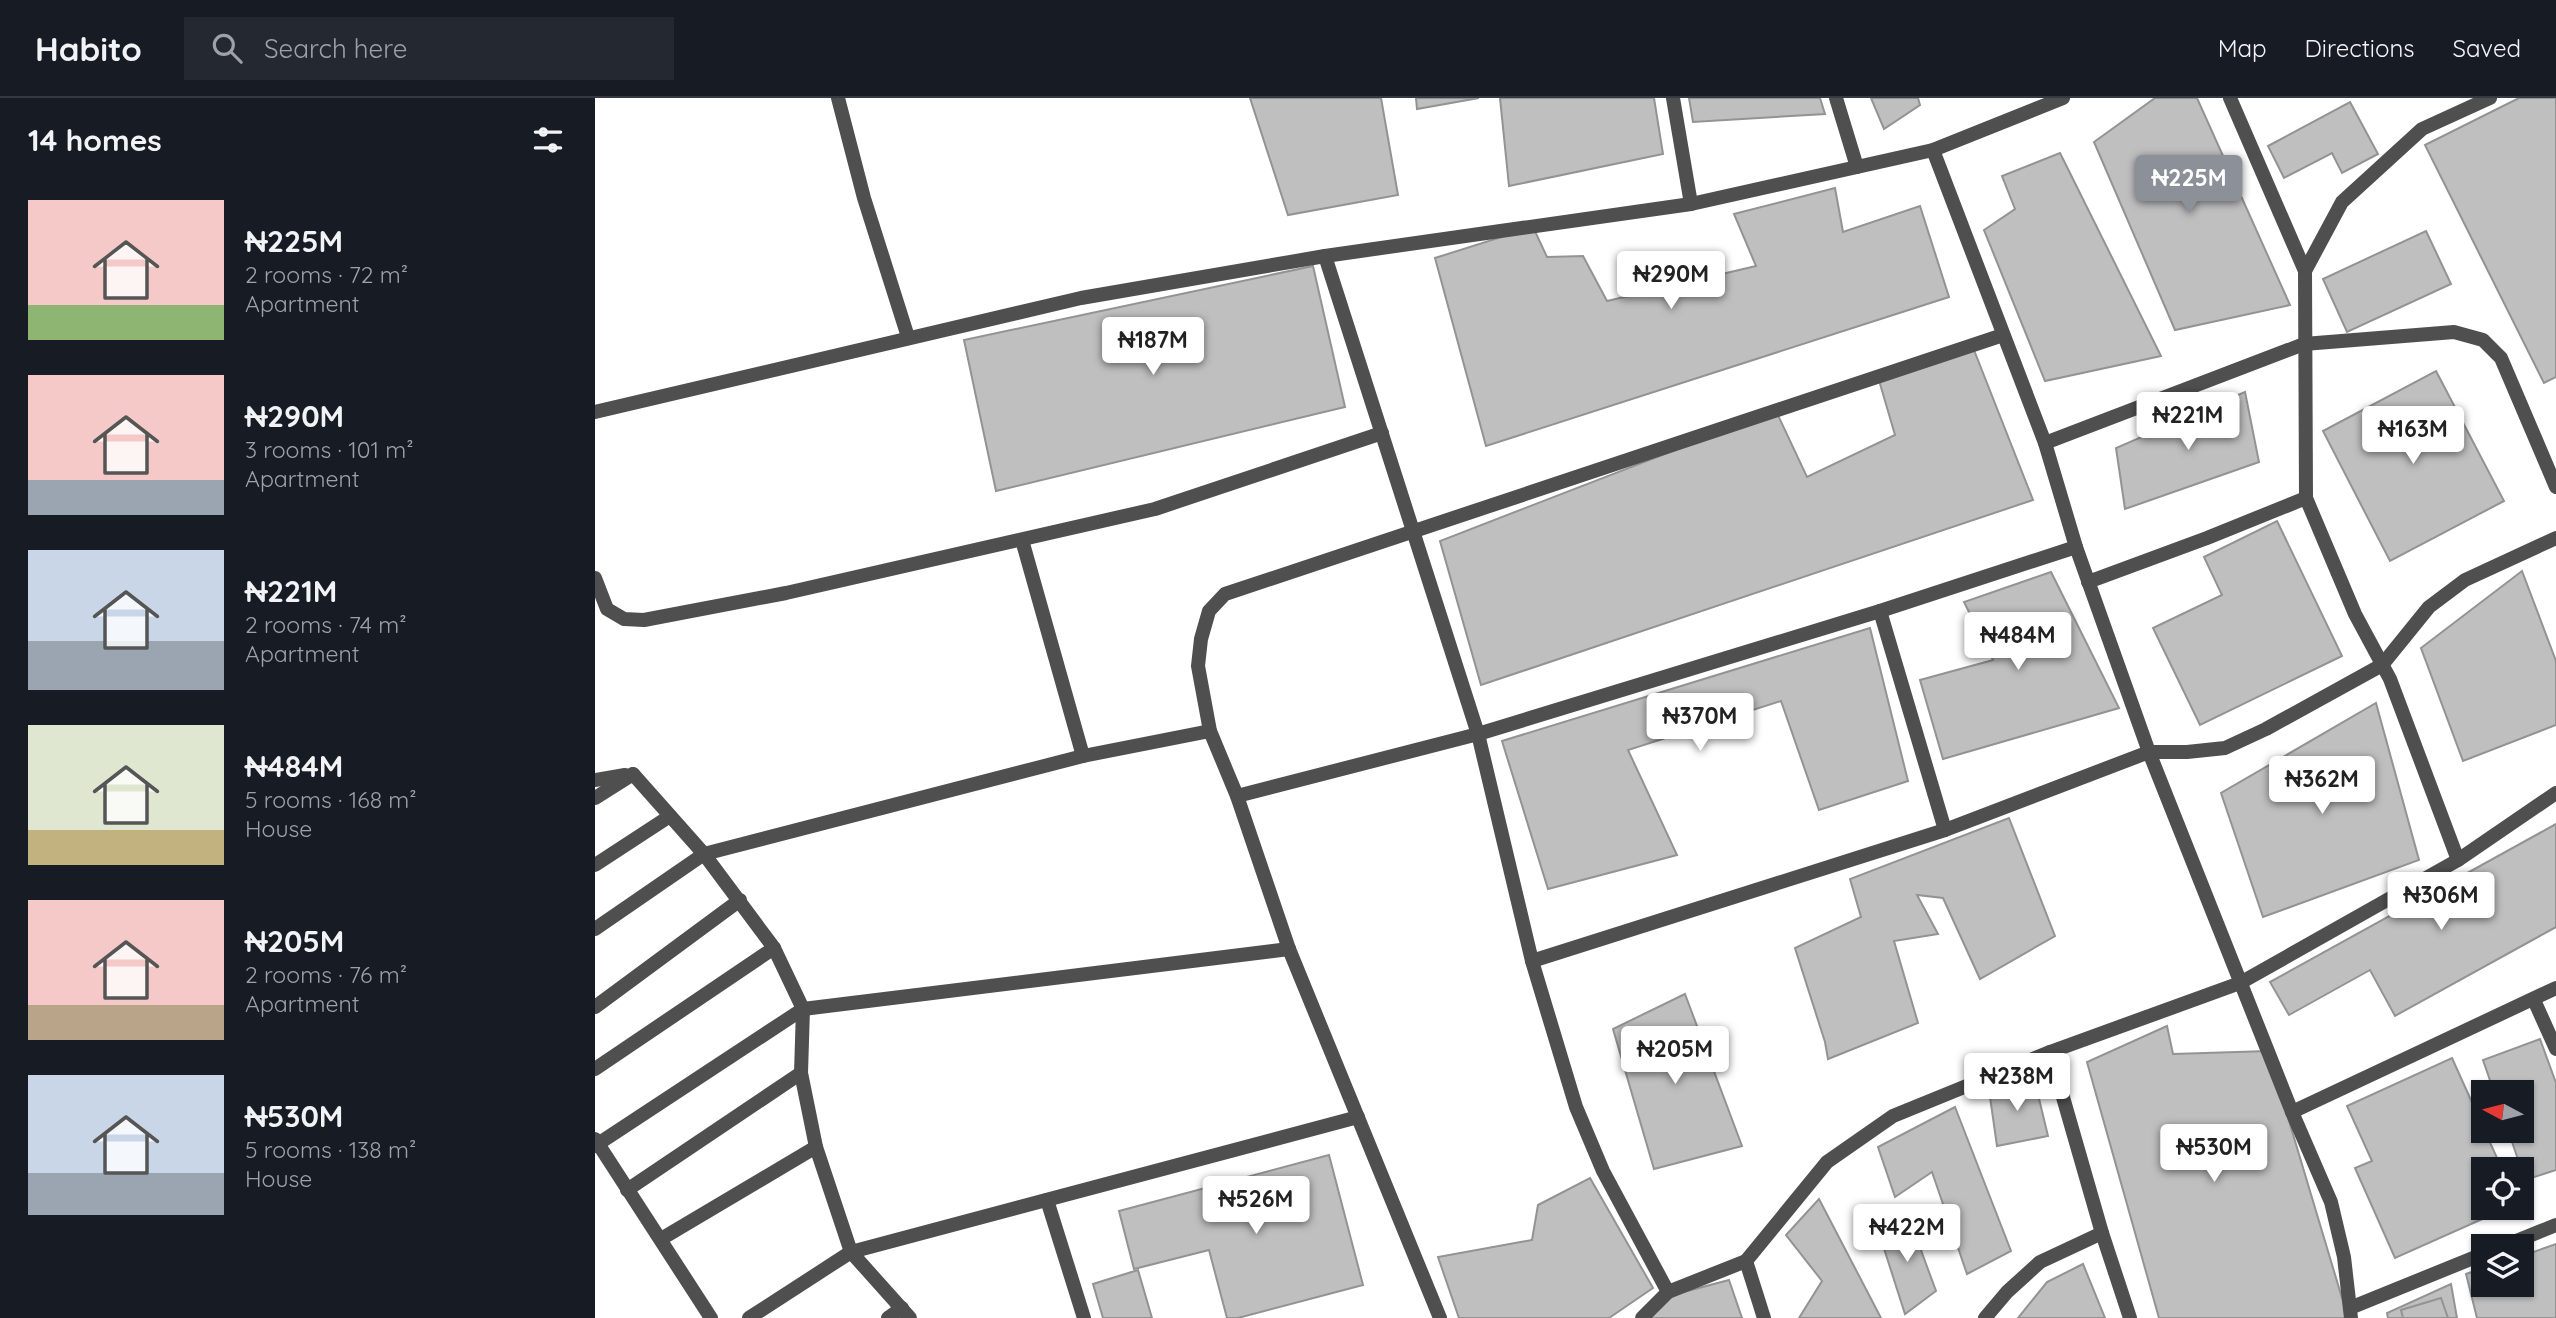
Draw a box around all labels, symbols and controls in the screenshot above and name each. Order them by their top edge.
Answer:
search box [184,17,674,80]
text: Habito [35,28,142,69]
icon: search [208,29,246,67]
text: Search here [264,32,407,65]
text: Map [2218,33,2267,63]
text: Directions [2305,33,2415,63]
text: Saved [2453,33,2521,63]
text: 14 homes [28,121,162,159]
icon: filters [529,121,567,159]
pin: ₦225M [2140,156,2238,215]
text: ₦225M [2151,163,2227,192]
text: ₦225M [245,222,343,260]
icon: home [84,228,168,312]
pin: ₦290M [1622,252,1720,311]
text: ₦290M [1633,259,1709,288]
text: 2 rooms · 72 m² [245,260,408,289]
text: Apartment [245,289,359,318]
pin: ₦187M [1104,317,1202,377]
text: ₦187M [1118,325,1188,354]
pin: ₦221M [2139,392,2237,452]
text: ₦290M [245,397,344,435]
text: ₦221M [2153,400,2223,429]
icon: home [84,403,168,487]
pin: ₦163M [2364,406,2462,466]
text: ₦163M [2378,414,2448,443]
text: 3 rooms · 101 m² [245,435,414,464]
text: Apartment [245,464,359,493]
text: ₦221M [245,572,337,610]
icon: home [84,578,168,662]
text: 2 rooms · 74 m² [245,610,407,639]
pin: ₦484M [1969,612,2067,672]
text: ₦484M [1980,620,2056,649]
text: Apartment [245,639,359,668]
pin: ₦370M [1651,694,1749,753]
text: ₦370M [1663,701,1737,730]
text: ₦484M [245,747,343,785]
icon: home [84,753,168,837]
pin: ₦362M [2273,756,2371,816]
text: ₦362M [2285,764,2359,793]
text: 5 rooms · 168 m² [245,785,417,814]
text: House [245,814,312,843]
pin: ₦306M [2392,872,2490,932]
text: ₦306M [2404,880,2478,909]
text: ₦205M [245,922,344,960]
icon: home [84,928,168,1012]
text: 2 rooms · 76 m² [245,960,407,989]
text: Apartment [245,989,359,1018]
pin: ₦205M [1626,1026,1724,1086]
text: ₦205M [1637,1034,1713,1063]
pin: ₦238M [1968,1054,2066,1113]
text: ₦238M [1980,1061,2054,1090]
north arrow [2471,1080,2534,1143]
map controls [2471,1080,2534,1297]
text: ₦530M [245,1097,343,1135]
icon: home [84,1103,168,1187]
pin: ₦530M [2165,1124,2263,1184]
text: ₦530M [2176,1132,2252,1161]
text: 5 rooms · 138 m² [245,1135,416,1164]
button: locate [2471,1157,2534,1220]
text: House [245,1164,312,1193]
pin: ₦526M [1207,1176,1305,1236]
text: ₦526M [1219,1184,1293,1213]
pin: ₦422M [1858,1204,1956,1264]
text: ₦422M [1869,1212,1945,1241]
button: layers [2471,1234,2534,1297]

